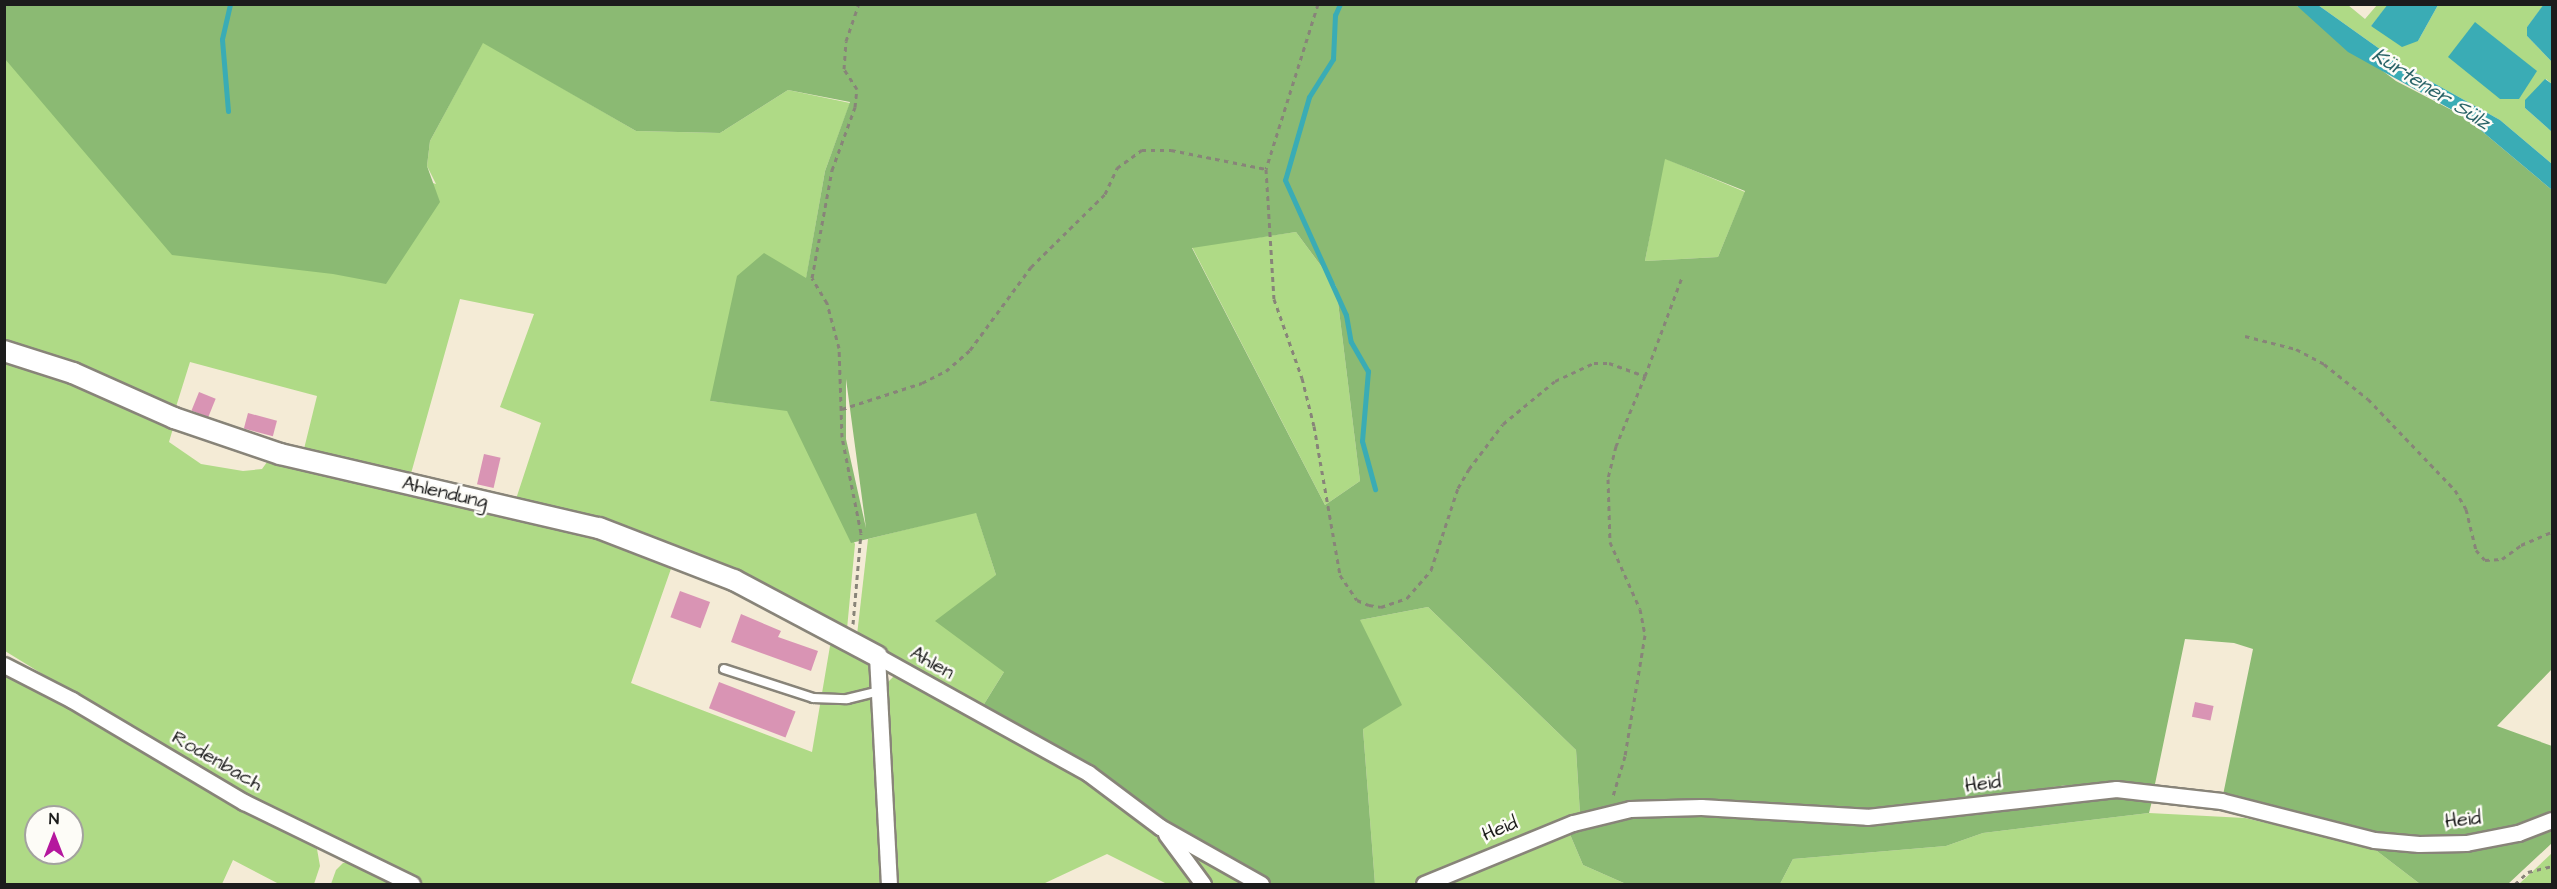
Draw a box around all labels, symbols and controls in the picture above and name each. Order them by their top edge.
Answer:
water label: Kürtener Sülz [2367,43,2495,135]
street label: Ahlendung [400,471,490,515]
street label: Ahlen [906,641,958,685]
street label: Rodenbach [167,725,267,797]
street label: Heid [1964,770,2002,798]
north arrow [24,805,84,865]
street label: Heid [2444,806,2482,834]
text: N [49,808,59,830]
street label: Heid [1479,811,1521,847]

